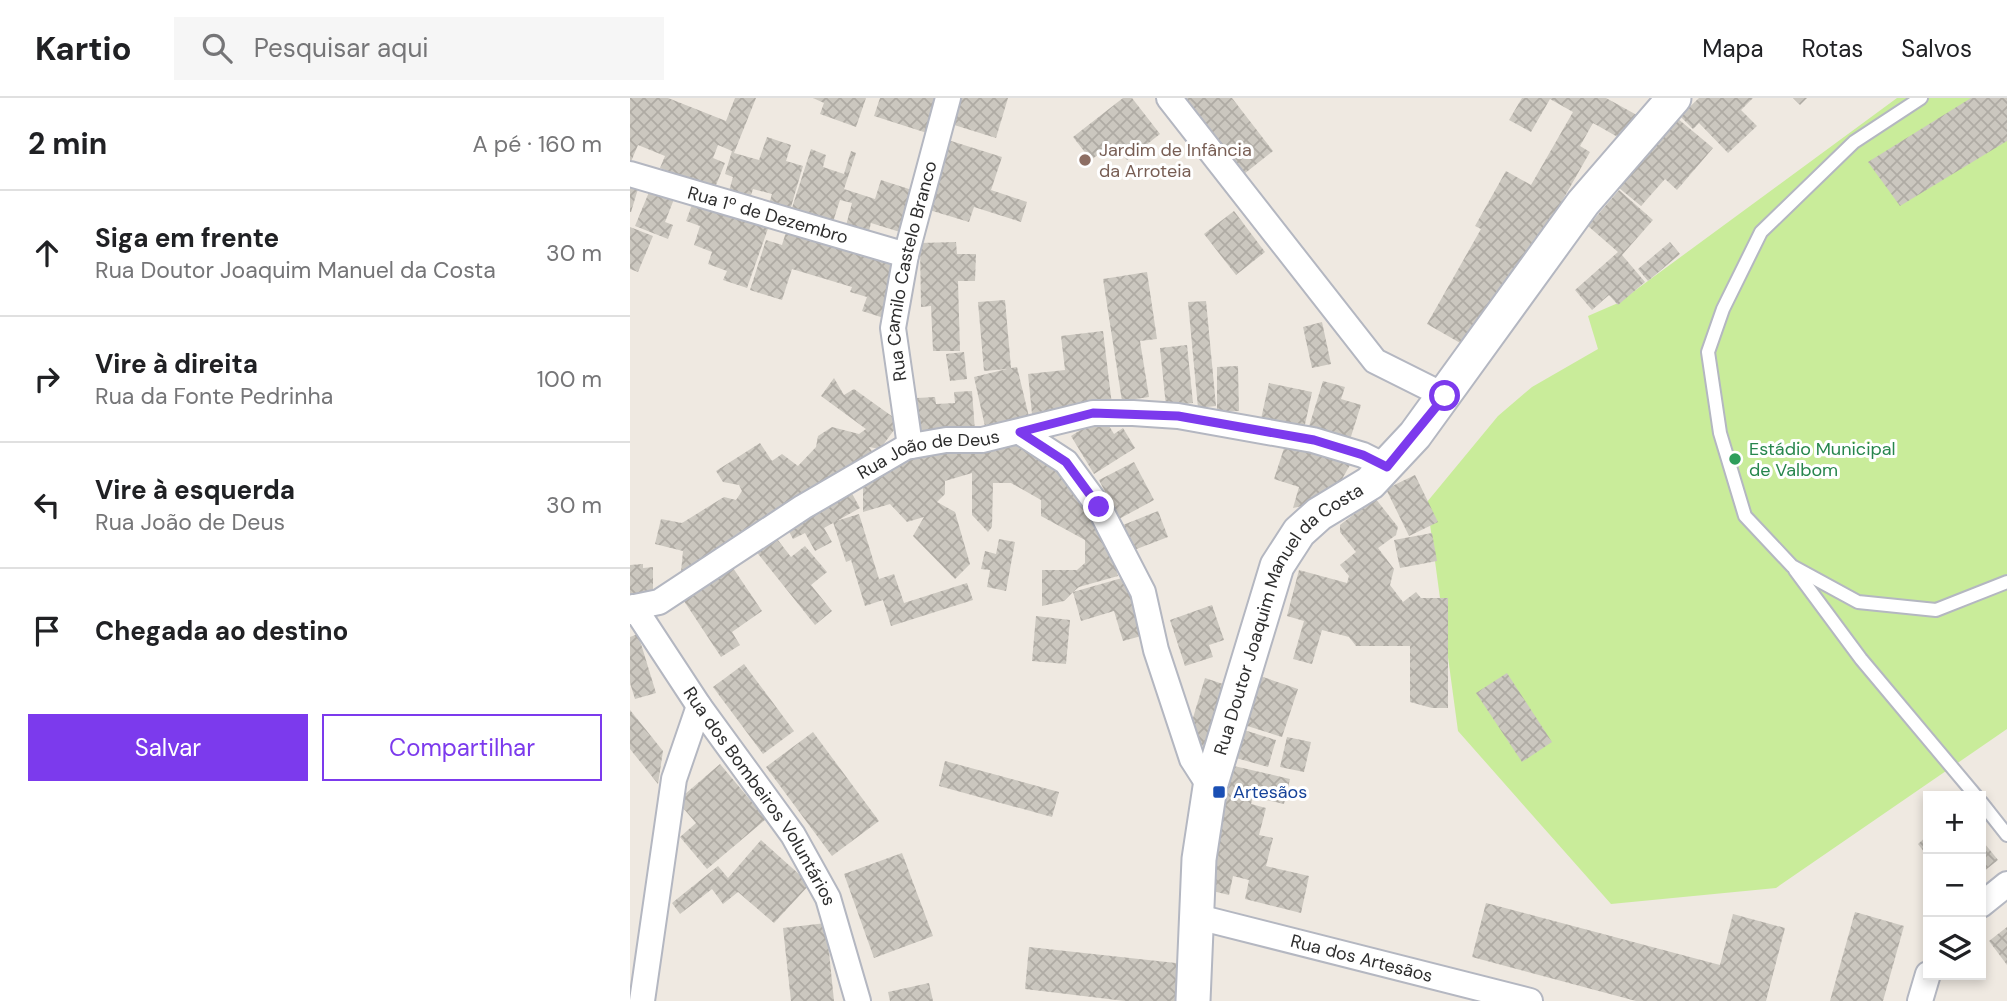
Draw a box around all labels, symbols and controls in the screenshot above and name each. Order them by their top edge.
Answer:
search box [174,17,664,80]
text: Kartio [35,27,132,70]
icon: search [198,29,236,67]
text: Pesquisar aqui [254,31,429,65]
text: Mapa [1702,33,1764,64]
text: Rotas [1802,33,1863,64]
text: Salvos [1901,33,1972,64]
text: 2 min [28,124,107,163]
text: A pé · 160 m [472,129,602,159]
place label: Jardim de Infância da Arroteia [1099,138,1252,183]
marker: Jardim de Infância da Arroteia [1077,152,1093,168]
street label: Rua Camilo Castelo Branco [880,158,943,383]
street label: Rua 1º de Dezembro [685,181,851,249]
text: Siga em frente [95,221,279,255]
icon: ahead [28,234,66,272]
text: 30 m [546,238,602,268]
text: Rua Doutor Joaquim Manuel da Costa [95,255,496,285]
text: Vire à direita [95,347,258,381]
icon: right [28,360,66,398]
text: 100 m [537,364,602,394]
route start [1429,380,1460,411]
text: Rua da Fonte Pedrinha [95,381,333,411]
street label: Rua João de Deus [853,424,1002,485]
place label: Estádio Municipal de Valbom [1749,437,1896,482]
marker: Estádio Municipal de Valbom [1727,451,1743,467]
text: Vire à esquerda [95,473,295,507]
street label: Rua Doutor Joaquim Manuel da Costa [1208,478,1368,758]
icon: left [28,486,66,524]
text: 30 m [546,490,602,520]
route end [1083,491,1114,522]
text: Rua João de Deus [95,507,285,537]
icon: arrive [28,612,66,650]
text: Chegada ao destino [95,614,348,648]
street label: Rua dos Bombeiros Voluntários [678,682,842,908]
button: Salvar [28,714,308,781]
button: Compartilhar [322,714,602,781]
place label: Artesãos [1233,780,1307,804]
marker: Artesãos [1211,784,1227,800]
map controls [1923,791,1986,980]
button: + [1923,791,1986,854]
button: − [1923,854,1986,917]
button: layers [1923,917,1986,980]
street label: Rua dos Artesãos [1288,929,1435,988]

